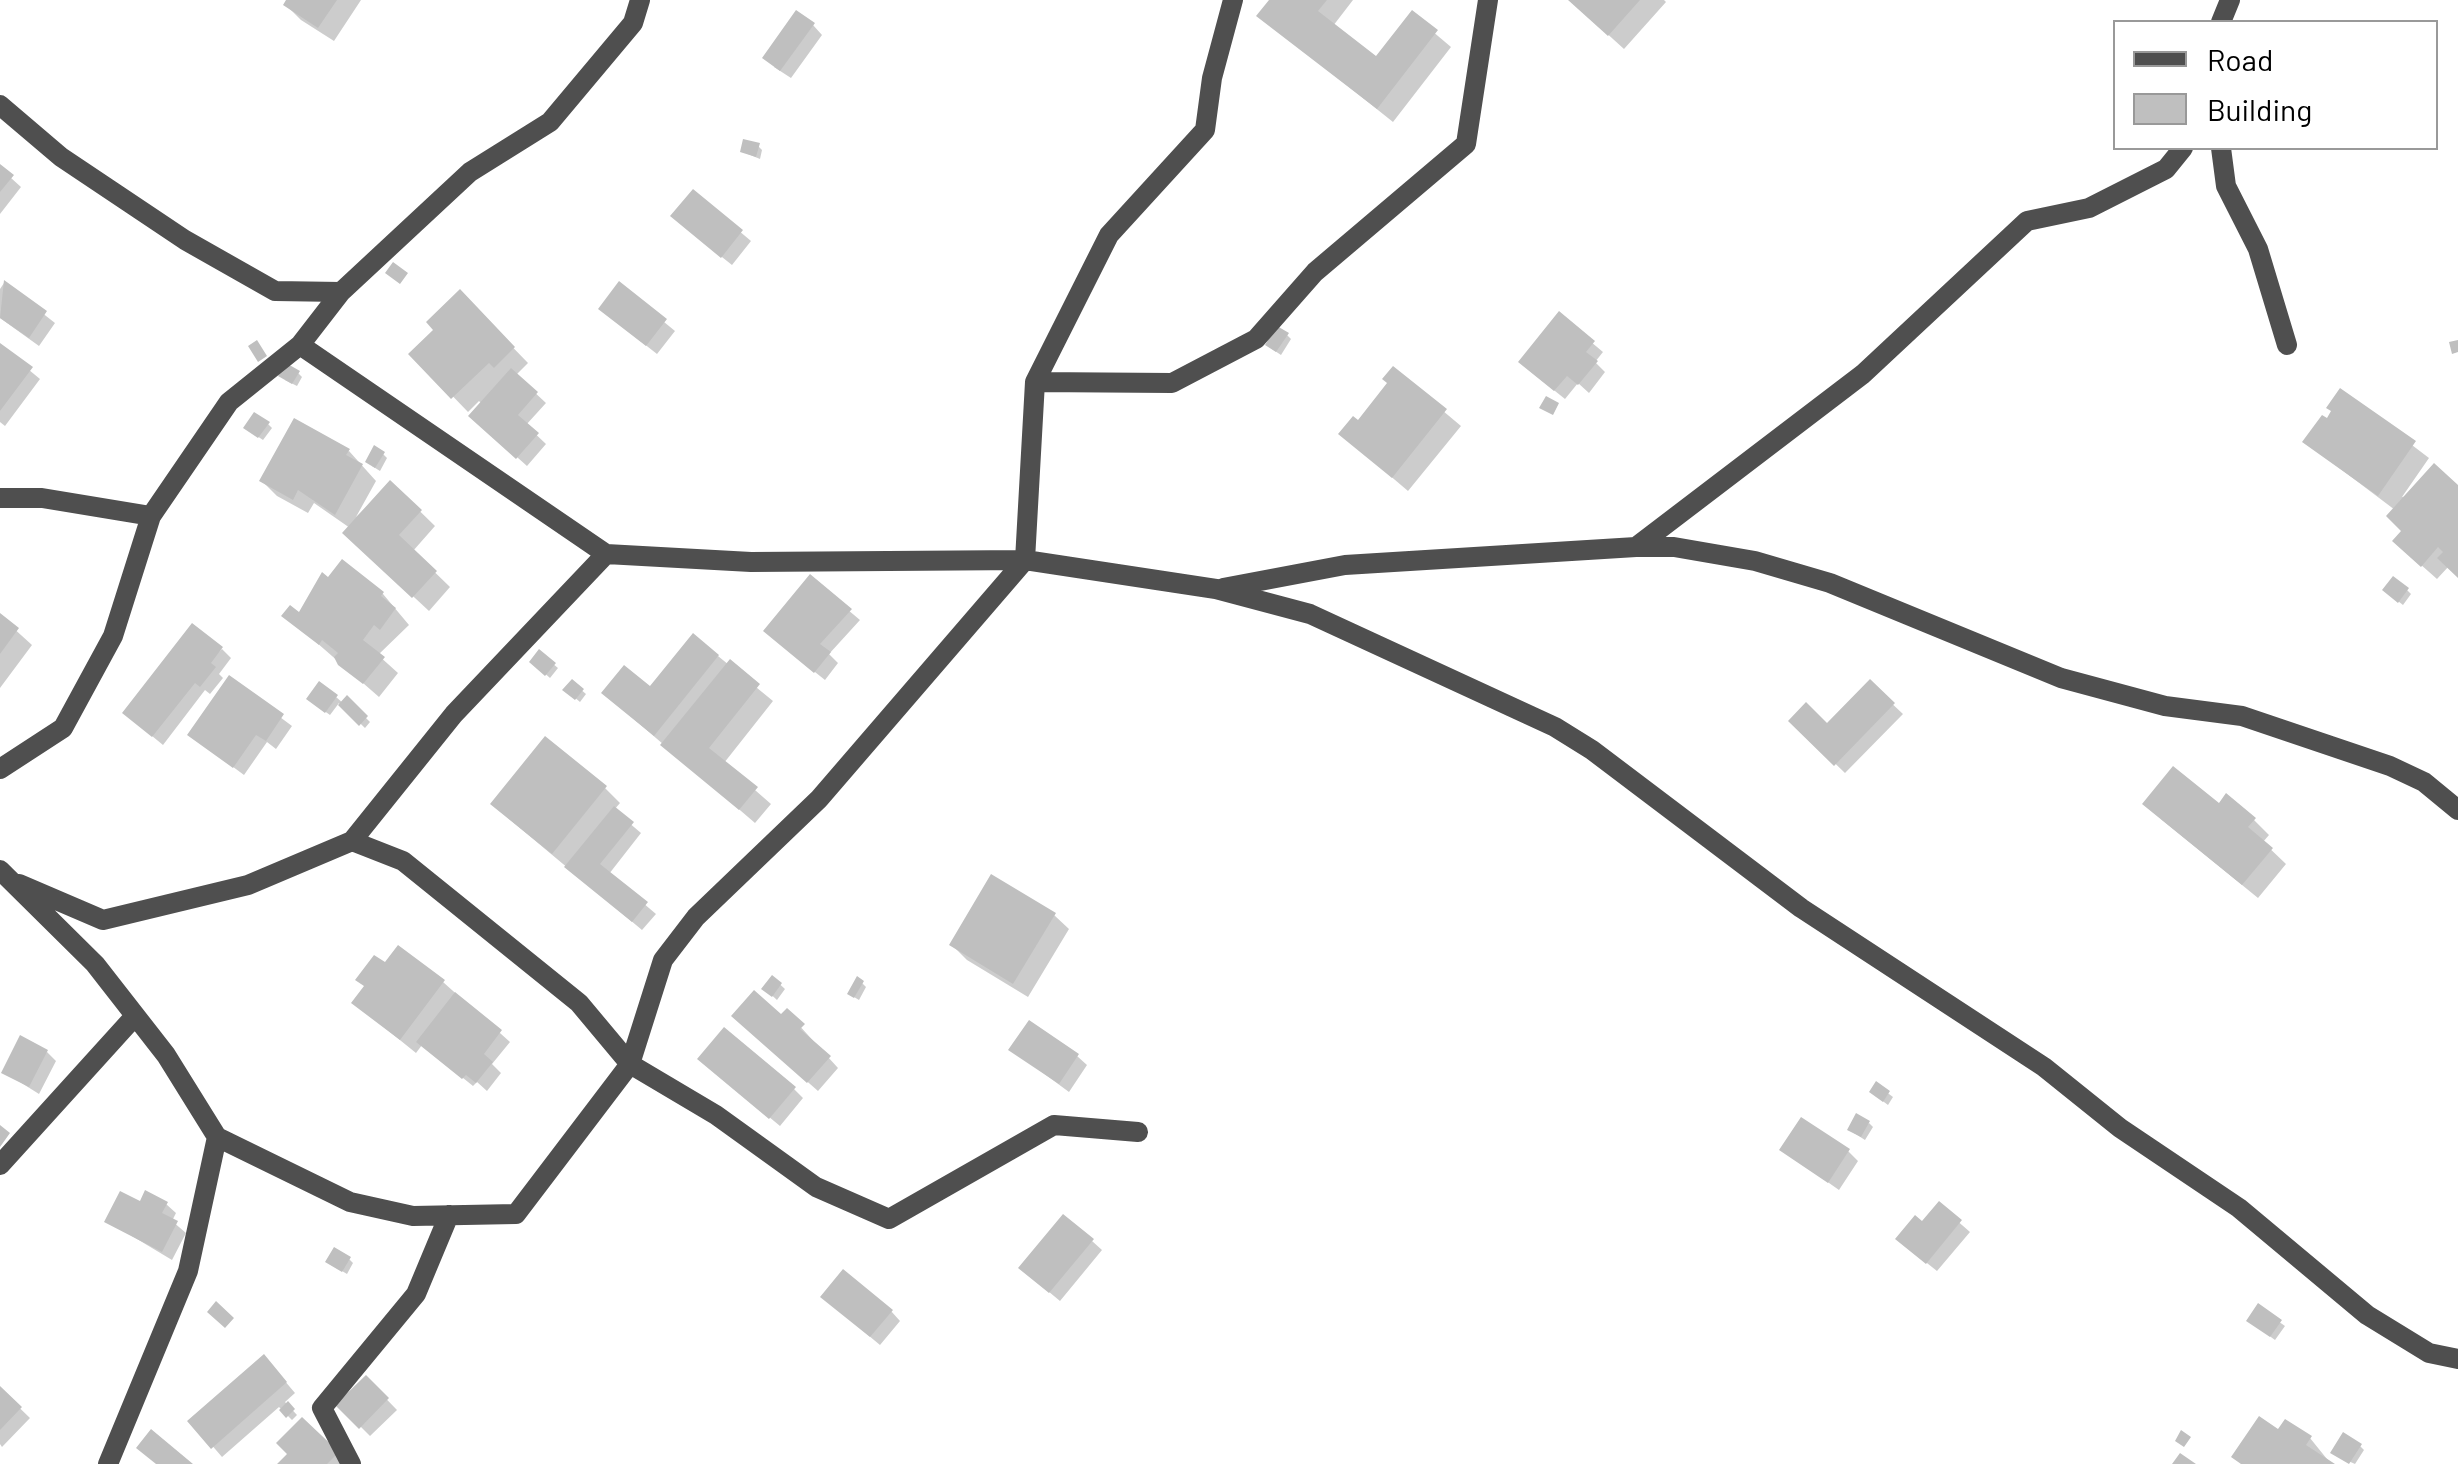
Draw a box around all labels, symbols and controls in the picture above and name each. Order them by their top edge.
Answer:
legend [2113,20,2438,150]
text: Road [2207,41,2273,77]
text: Building [2207,91,2312,127]

